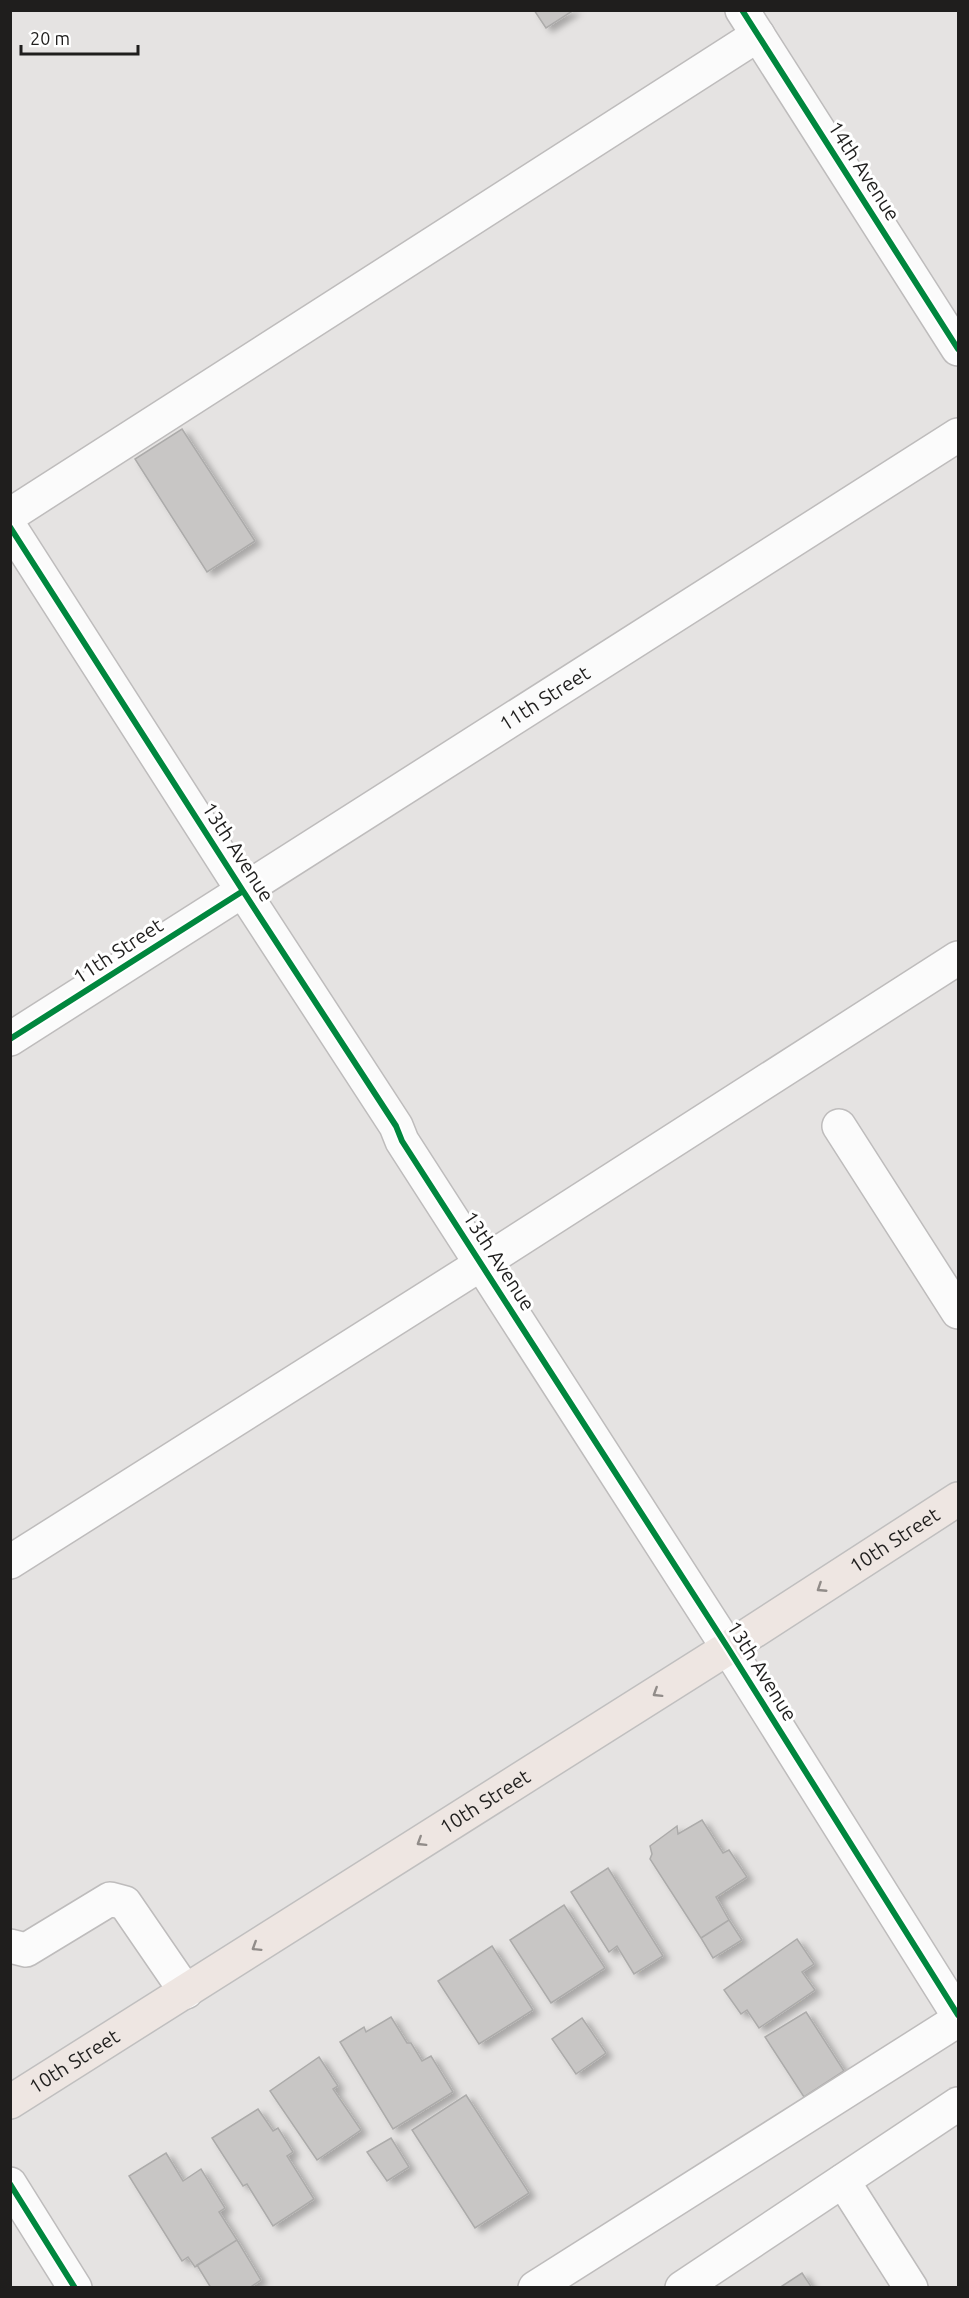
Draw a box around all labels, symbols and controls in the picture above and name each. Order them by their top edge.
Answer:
scale bar [21,18,138,56]
text: 20 m [30,28,70,48]
street label: 14th Avenue [824,117,905,225]
street label: 11th Street [495,661,594,735]
street label: 13th Avenue [198,798,279,906]
street label: 11th Street [69,913,167,988]
street label: 13th Avenue [459,1207,540,1315]
street label: 10th Street [845,1502,944,1577]
one-way arrow [817,1580,827,1592]
street label: 13th Avenue [723,1616,802,1725]
one-way arrow [653,1685,663,1697]
street label: 10th Street [435,1764,534,1838]
one-way arrow [417,1835,427,1847]
one-way arrow [252,1939,263,1950]
street label: 10th Street [25,2024,123,2098]

